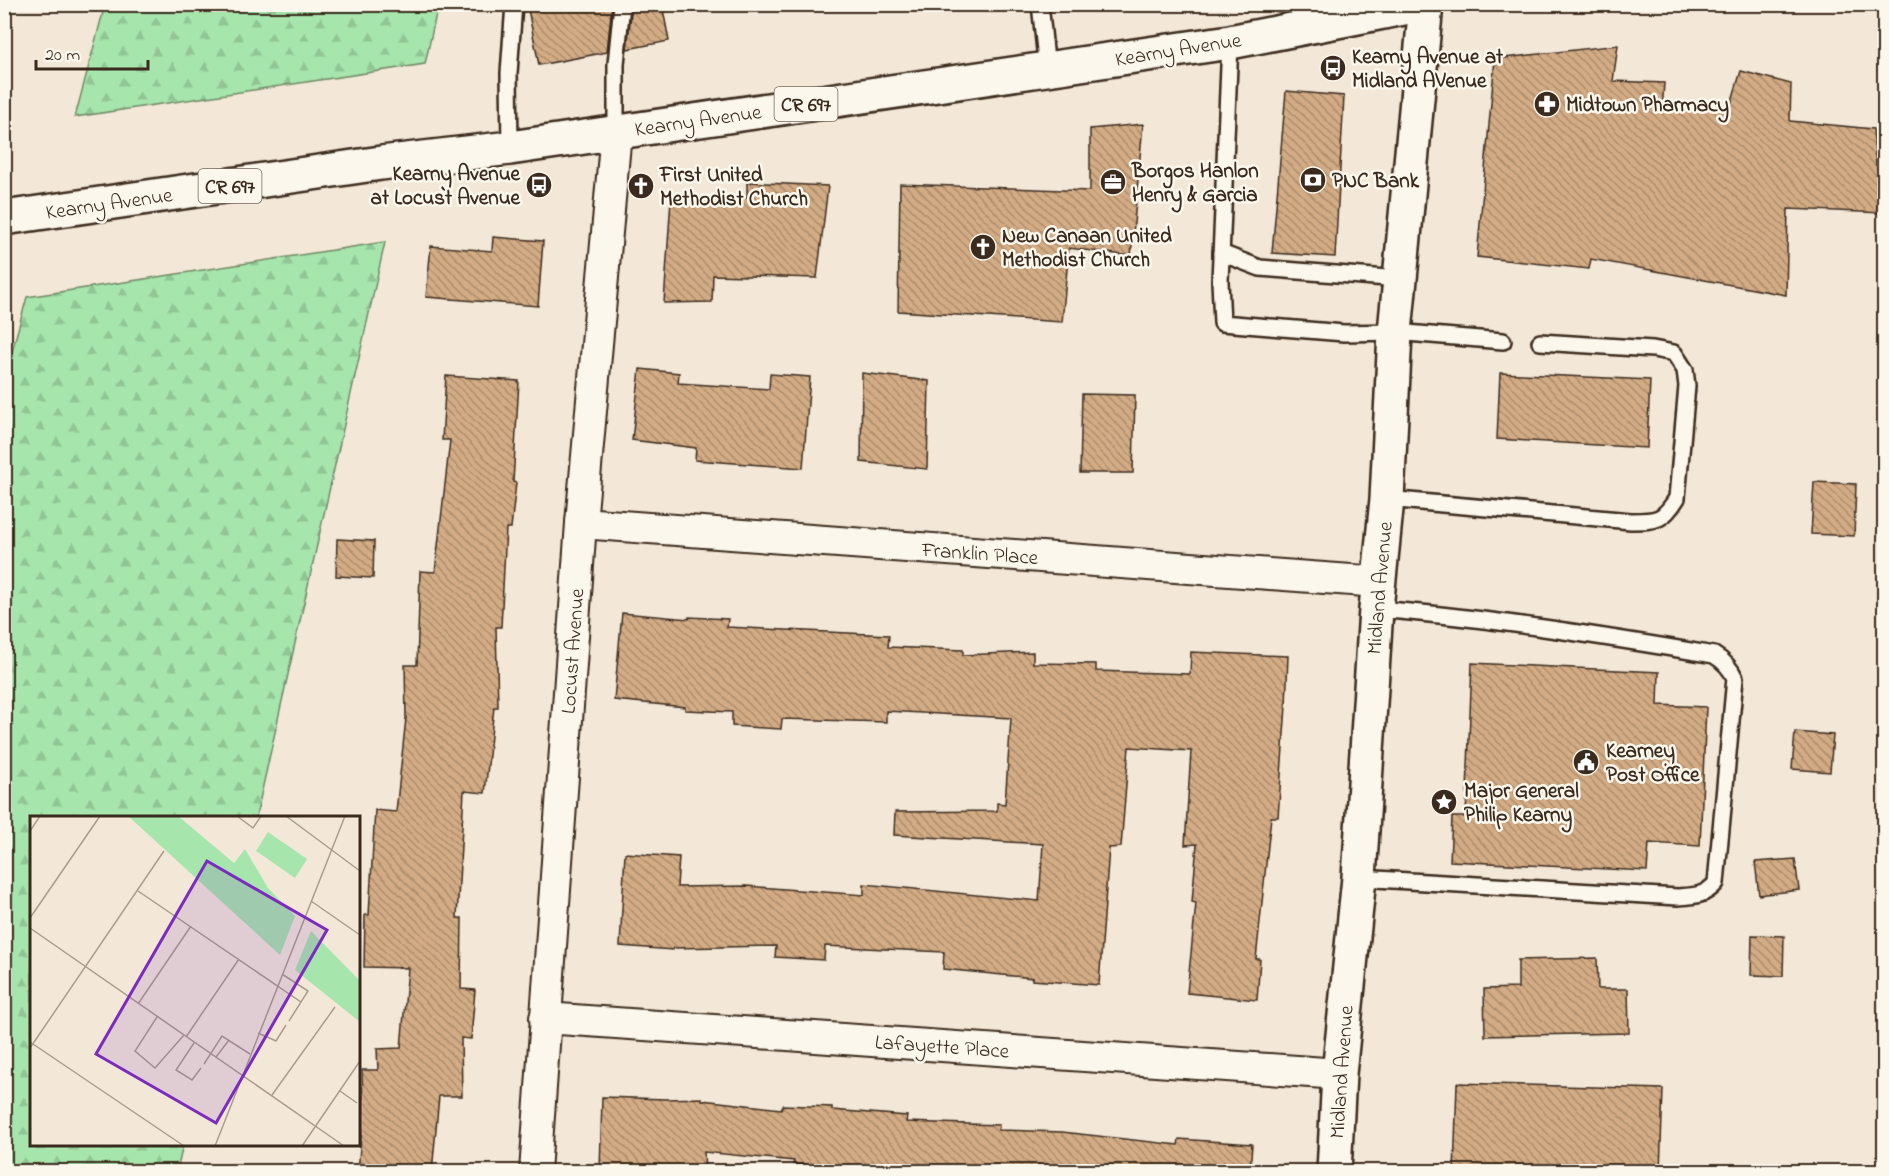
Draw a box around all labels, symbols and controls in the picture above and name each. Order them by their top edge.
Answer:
street label: Kearny Avenue [1113,26,1245,78]
scale bar [36,33,148,71]
text: 20 m [45,43,80,69]
place label: Kearny Avenue at Midland AVenue [1352,43,1504,97]
bus stop icon: Kearny Avenue at Midland AVenue [1318,53,1348,83]
road number: CR 697 [774,87,838,121]
pharmacy icon: Midtown Pharmacy [1532,89,1562,119]
place label: Midtown Pharmacy [1566,91,1729,123]
street label: Kearny Avenue [633,98,764,148]
place label: Borgos Hanlon Henry & Garcia [1131,157,1259,213]
place label: Kearny Avenue at Locust Avenue [371,160,521,214]
place label: First United Methodist Church [659,161,808,215]
bank icon: PNC Bank [1298,165,1328,195]
office icon: Borgos Hanlon Henry & Garcia [1098,167,1128,197]
place label: PNC Bank [1332,167,1420,197]
road number: CR 697 [198,169,262,203]
bus stop icon: Kearny Avenue at Locust Avenue [524,170,554,200]
church icon: First United Methodist Church [626,171,656,201]
street label: Kearny Avenue [44,181,175,231]
place label: New Canaan United Methodist Church [1002,222,1172,276]
church icon: New Canaan United Methodist Church [968,232,998,262]
street label: Midland Avenue [1360,520,1402,656]
street label: Franklin Place [920,536,1040,574]
street label: Locust Avenue [555,587,593,715]
place label: Kearney Post Office [1606,737,1700,791]
public building icon: Kearney Post Office [1571,747,1601,777]
place label: Major General Philip Kearny [1464,777,1579,833]
place icon: Major General Philip Kearny [1429,787,1459,817]
inset map [30,816,360,1146]
street label: Midland Avenue [1323,1004,1363,1140]
street label: Lafayette Place [874,1028,1011,1070]

